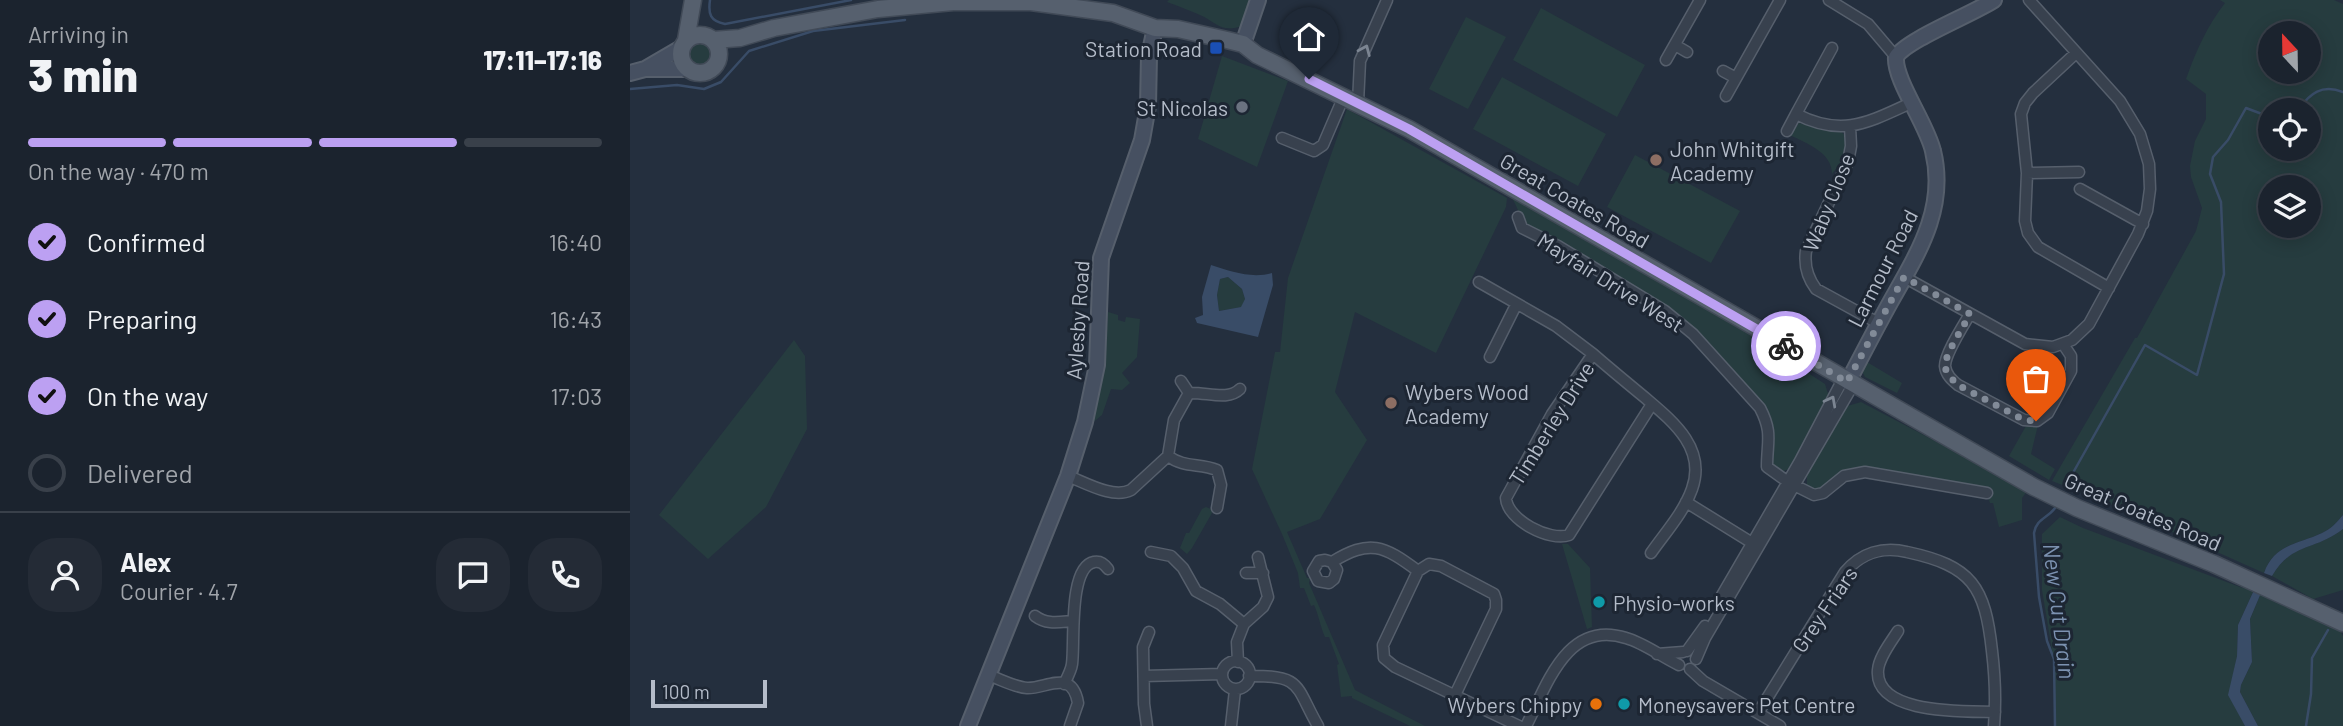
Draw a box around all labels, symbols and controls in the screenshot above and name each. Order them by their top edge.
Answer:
pin [1279,7,1339,79]
icon: home [1290,18,1328,56]
text: Arriving in [28,20,129,48]
north arrow [2258,21,2320,84]
map controls [2258,21,2321,238]
place label: Station Road [1085,36,1202,61]
marker: Station Road [1208,40,1224,56]
text: 17:11–17:16 [483,44,602,75]
one-way arrow [1357,45,1371,57]
text: 3 min [28,46,138,101]
place label: St Nicolas [1136,95,1228,120]
button: locate [2258,98,2321,161]
marker: St Nicolas [1234,99,1250,115]
place label: John Whitgift Academy [1670,136,1795,185]
street label: Great Coates Road [1496,147,1654,253]
street label: Waby Close [1797,149,1859,255]
marker: John Whitgift Academy [1648,152,1664,168]
text: On the way · 470 m [28,157,209,185]
button: layers [2258,175,2321,238]
street label: Larmour Road [1842,205,1922,331]
icon: check [28,223,66,261]
text: Confirmed [87,226,206,257]
street label: Mayfair Drive West [1533,227,1689,337]
text: 16:40 [549,228,602,256]
street label: Aylesby Road [1060,260,1094,380]
icon: check [28,300,66,338]
text: Preparing [87,303,197,334]
text: 16:43 [550,305,602,333]
courier [1751,311,1821,381]
icon: bike [1767,327,1805,365]
pin [2006,349,2066,421]
street label: Timberley Drive [1503,357,1599,489]
icon: bag [2017,360,2055,398]
icon: check [28,377,66,415]
place label: Wybers Wood Academy [1405,379,1529,428]
text: On the way [87,380,208,411]
text: 17:03 [550,382,602,410]
marker: Wybers Wood Academy [1383,395,1399,411]
one-way arrow [1823,396,1837,408]
text: Delivered [87,457,193,488]
street label: Great Coates Road [2061,467,2225,555]
button: person [28,538,102,612]
button: chat [436,538,510,612]
button: phone [528,538,602,612]
water label: New Cut Drain [2038,541,2082,681]
text: Alex [120,546,171,577]
street label: Grey Friars [1786,561,1862,657]
text: Courier · 4.7 [120,577,238,605]
place label: Physio-works [1613,590,1735,615]
marker: Physio-works [1591,594,1607,610]
scale bar [651,677,766,709]
text: 100 m [662,680,710,703]
place label: Wybers Chippy [1448,692,1582,717]
place label: Moneysavers Pet Centre [1638,692,1856,717]
marker: Wybers Chippy [1588,696,1604,712]
marker: Moneysavers Pet Centre [1616,696,1632,712]

